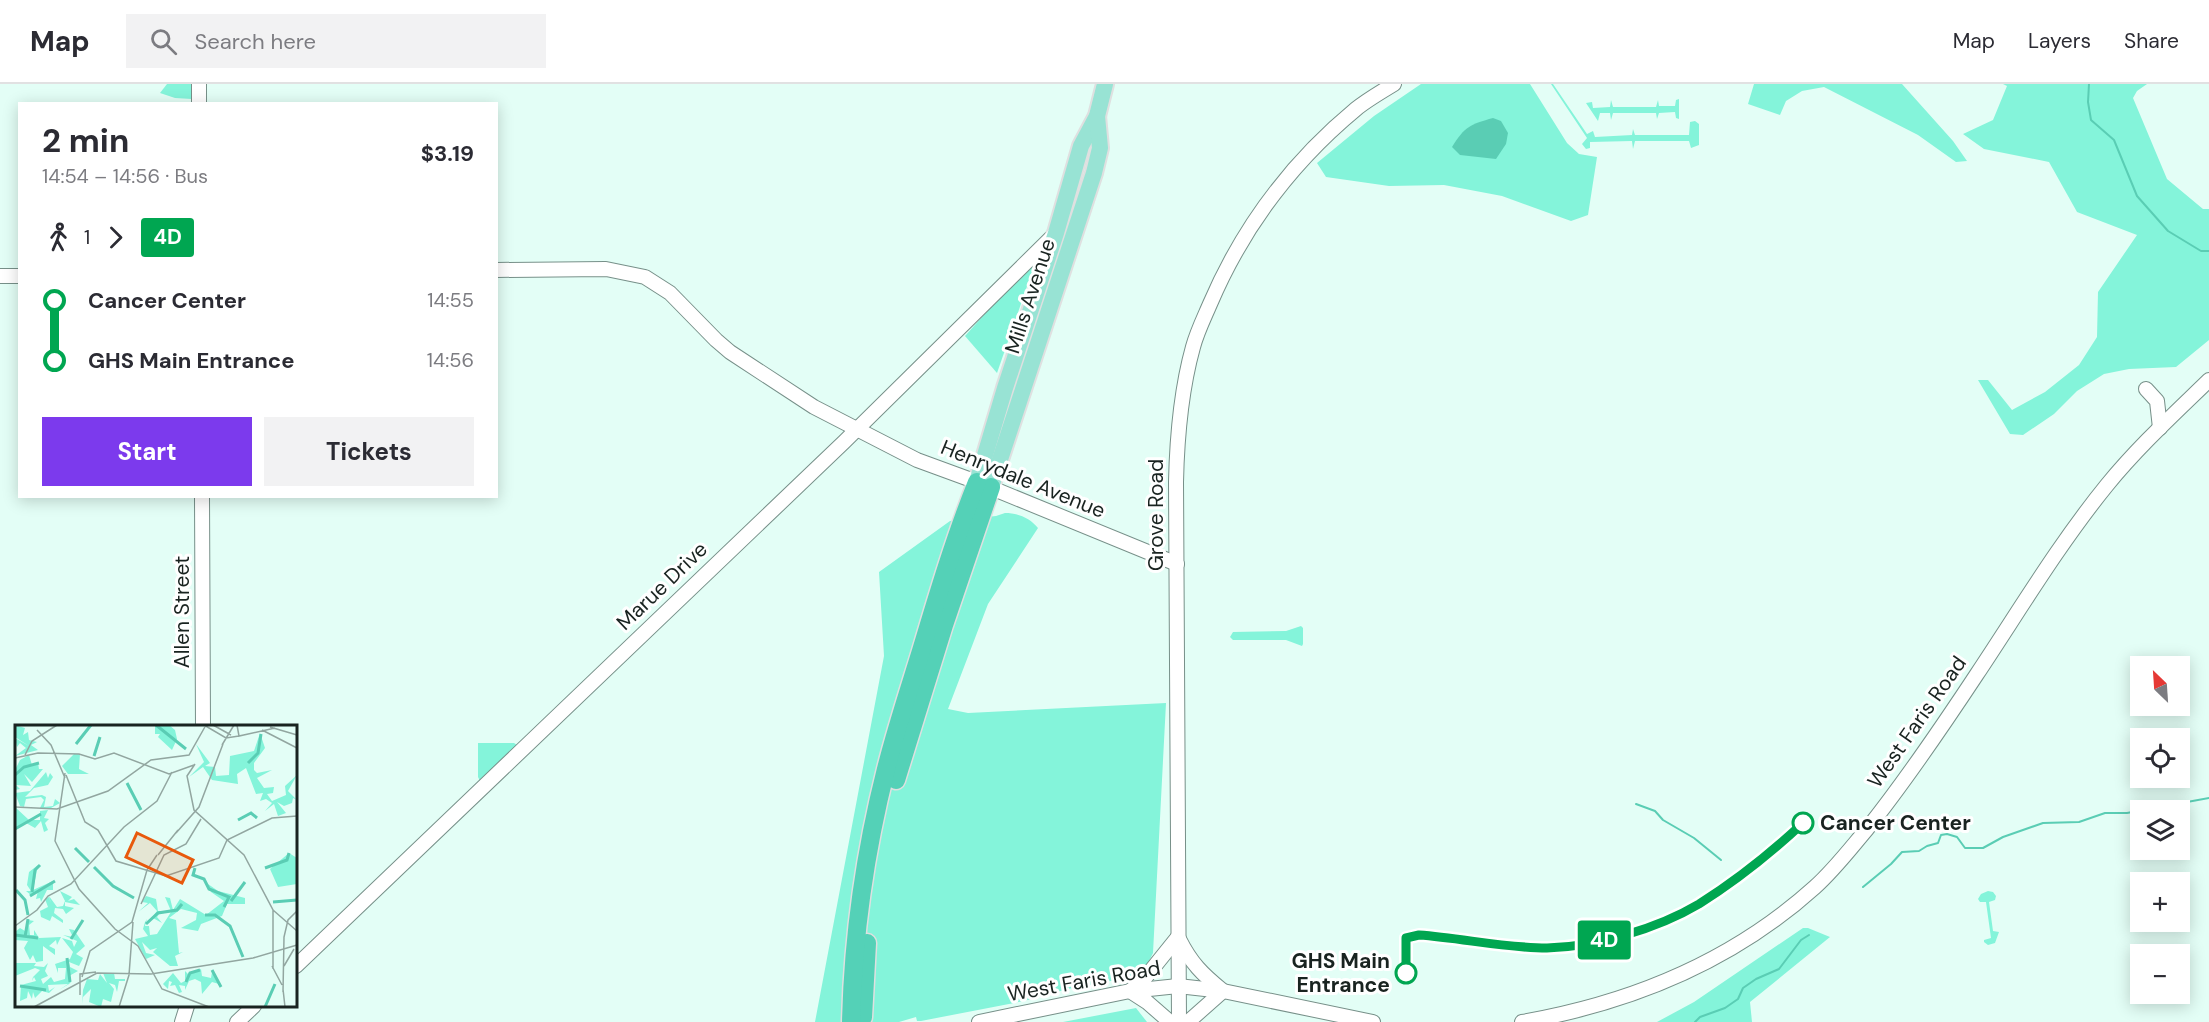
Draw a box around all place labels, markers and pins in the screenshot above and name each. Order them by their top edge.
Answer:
place label: Cancer Center [1820,809,1971,837]
marker: Cancer Center [1792,812,1814,834]
place label: GHS Main Entrance [1291,947,1390,999]
marker: GHS Main Entrance [1395,962,1417,984]

